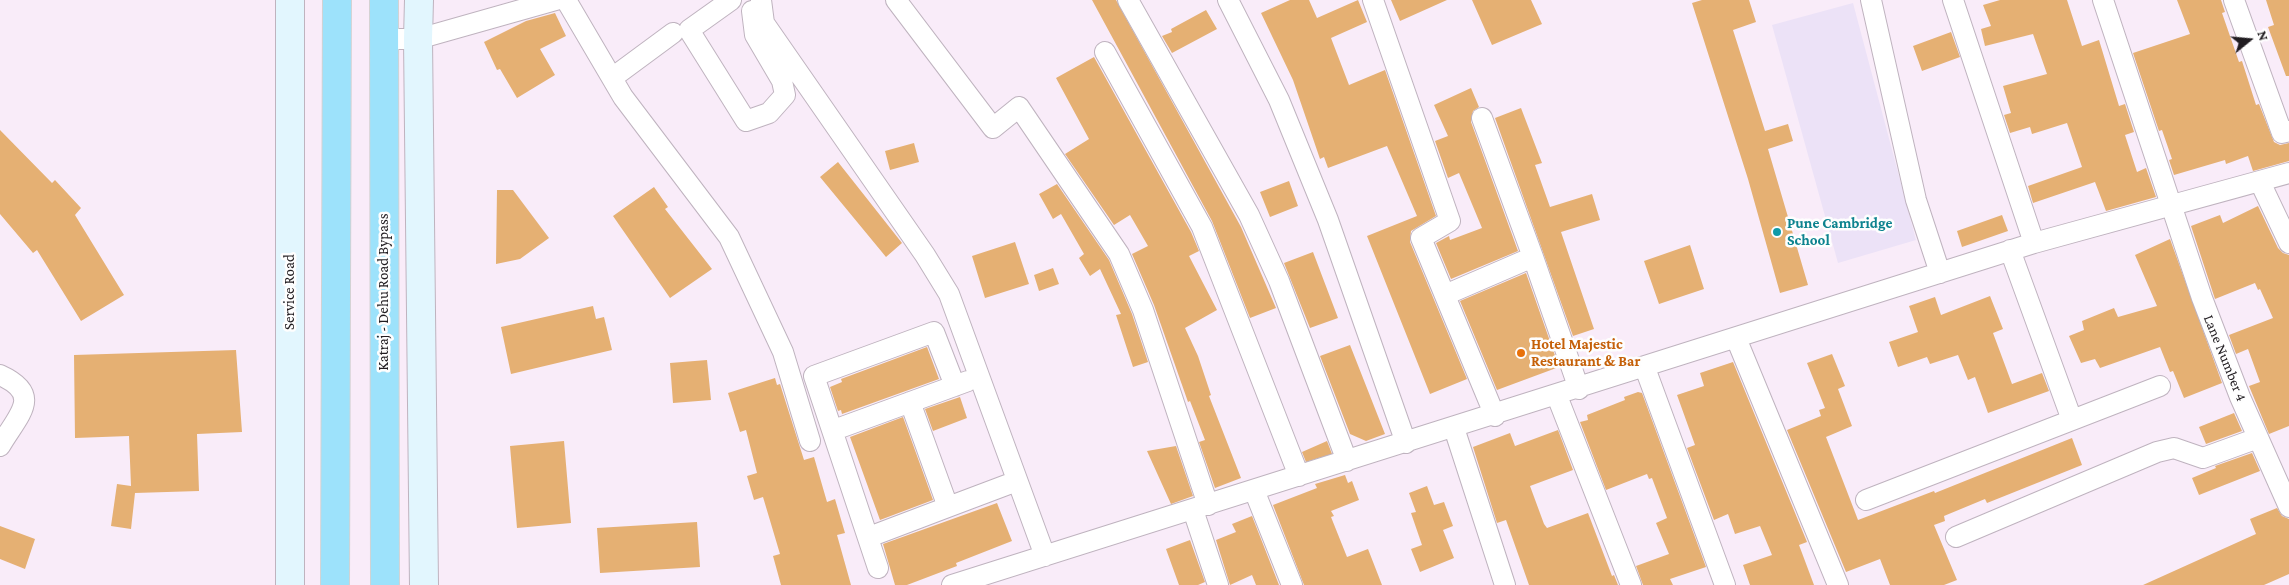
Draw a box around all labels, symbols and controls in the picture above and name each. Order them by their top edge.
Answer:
north arrow [2224,15,2274,65]
text: N [2254,29,2272,43]
street label: Katraj - Dehu Road Bypass [374,213,392,371]
place label: Pune Cambridge School [1787,214,1893,249]
marker: Pune Cambridge School [1771,226,1783,238]
street label: Service Road [280,254,298,330]
street label: Lane Number 4 [2199,312,2251,404]
place label: Hotel Majestic Restaurant & Bar [1531,335,1640,370]
marker: Hotel Majestic Restaurant & Bar [1515,347,1527,359]

